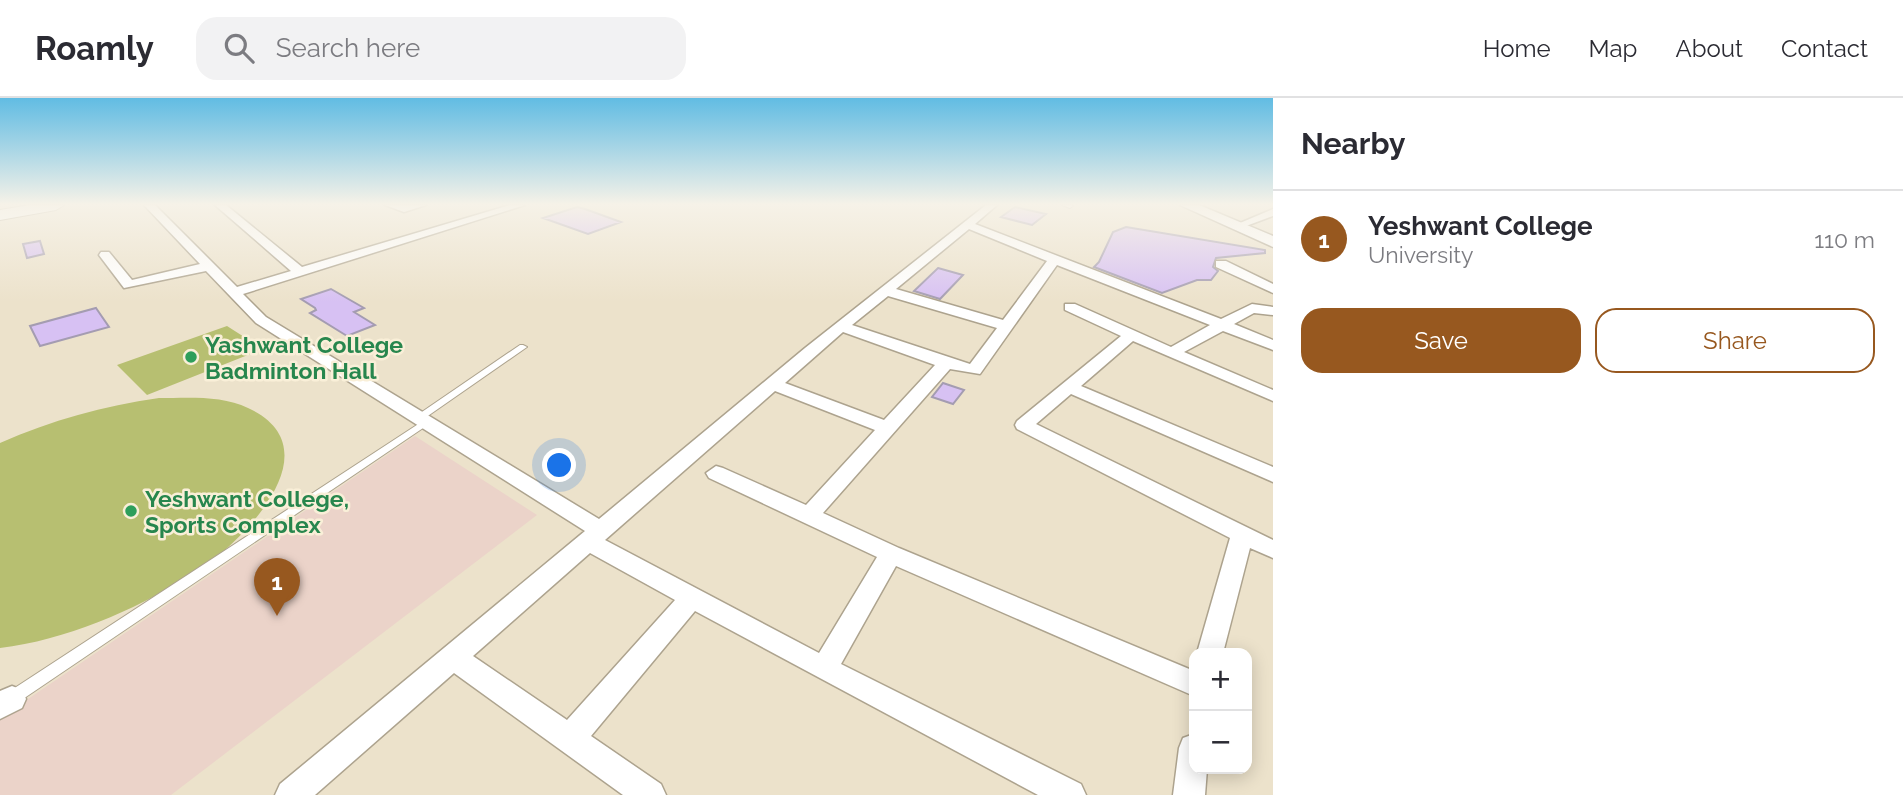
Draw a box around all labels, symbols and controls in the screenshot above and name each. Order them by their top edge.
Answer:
search box [196,17,686,80]
text: Roamly [35,29,154,68]
icon: search [220,29,258,67]
text: Search here [276,33,420,63]
text: Home [1483,34,1551,63]
text: Map [1589,34,1637,63]
text: About [1675,34,1743,63]
text: Contact [1781,34,1868,63]
text: Nearby [1301,126,1405,161]
text: Yeshwant College [1368,211,1593,241]
text: 1 [1318,226,1330,253]
text: 110 m [1814,226,1875,253]
text: University [1368,241,1473,268]
button: Save [1301,308,1581,373]
button: Share [1595,308,1875,373]
place label: Yashwant College Badminton Hall [205,331,403,384]
marker: Yashwant College Badminton Hall [183,349,199,365]
your location [542,448,576,482]
place label: Yeshwant College, Sports Complex [145,485,349,538]
marker: Yeshwant College, Sports Complex [123,503,139,519]
pin: 1 [254,558,300,616]
map controls [1189,648,1252,774]
button: + [1189,648,1252,711]
button: − [1189,711,1252,774]

